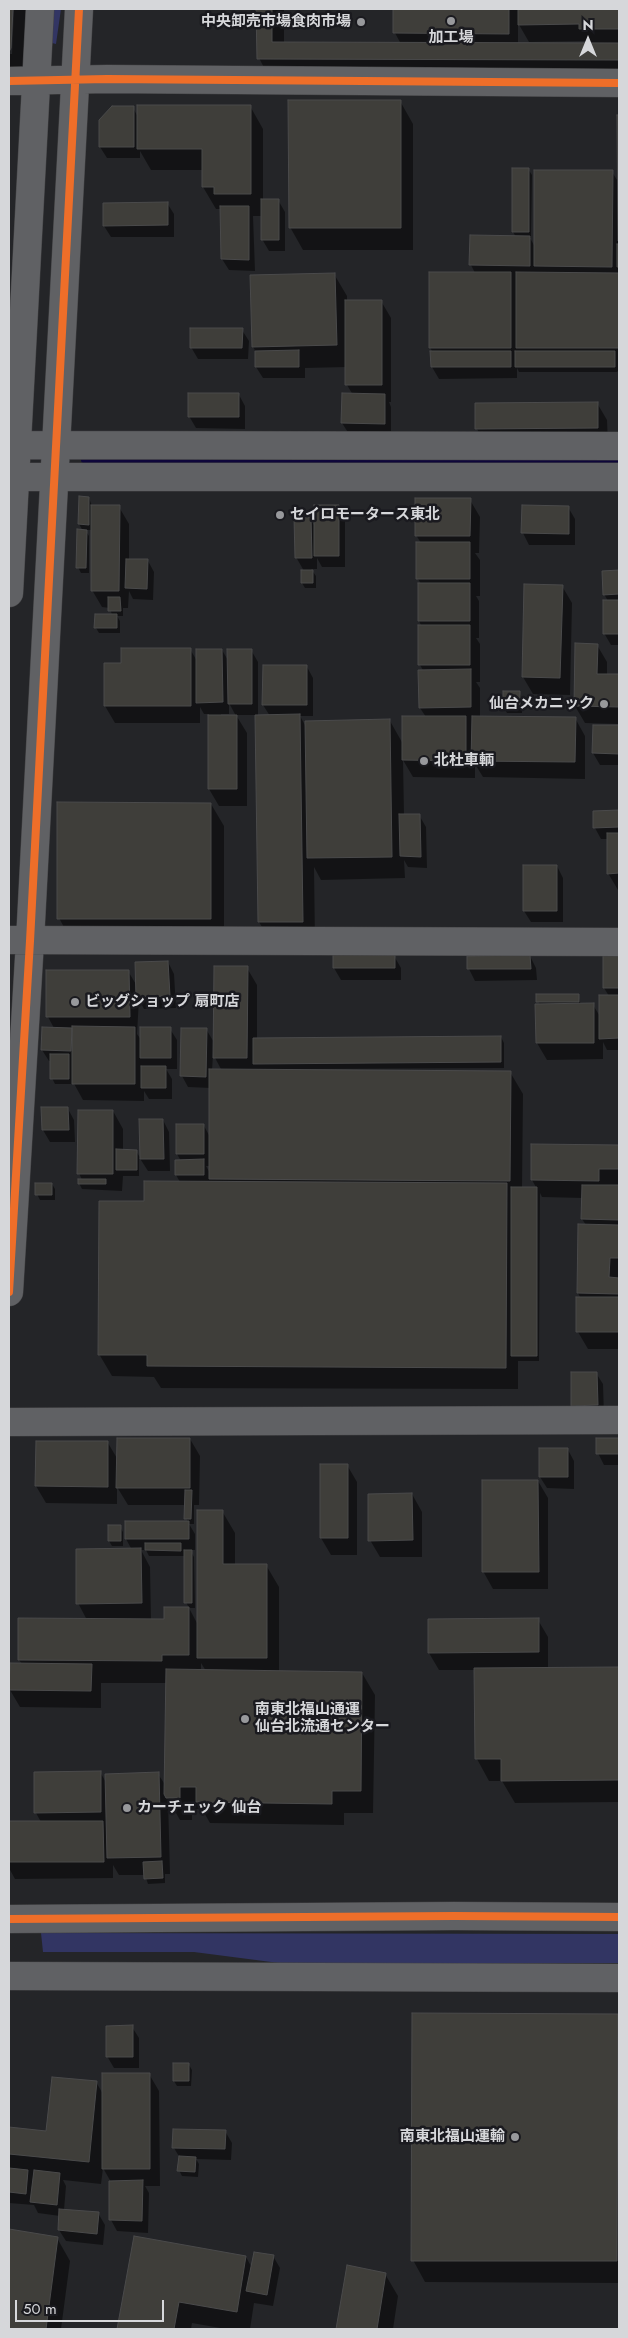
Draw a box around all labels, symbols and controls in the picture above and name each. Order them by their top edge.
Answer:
place label: 中央卸売市場食肉市場 [201,13,351,31]
marker: 加工場 [445,15,457,27]
north arrow [563,15,613,65]
text: N [582,15,594,35]
marker: 中央卸売市場食肉市場 [355,16,367,28]
place label: 加工場 [429,29,473,47]
place label: セイロモータース東北 [290,506,440,524]
marker: セイロモータース東北 [274,509,286,521]
place label: 仙台メカニック [489,695,594,713]
marker: 仙台メカニック [598,698,610,710]
place label: 北杜車輌 [434,752,494,770]
marker: 北杜車輌 [418,755,430,767]
place label: ビッグショップ 扇町店 [85,993,239,1011]
marker: ビッグショップ 扇町店 [69,996,81,1008]
place label: 南東北福山通運 仙台北流通センター [255,1701,390,1736]
marker: 南東北福山通運 仙台北流通センター [239,1713,251,1725]
place label: カーチェック 仙台 [137,1799,261,1817]
marker: カーチェック 仙台 [121,1802,133,1814]
place label: 南東北福山運輸 [400,2128,505,2146]
marker: 南東北福山運輸 [509,2131,521,2143]
scale bar [18,2290,166,2322]
text: 50 m [23,2298,57,2320]

